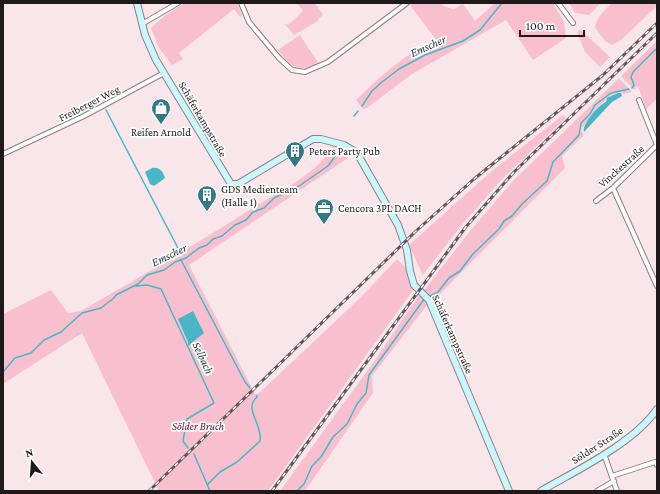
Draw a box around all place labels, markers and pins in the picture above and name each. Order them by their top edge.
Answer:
shop icon: Reifen Arnold [150,97,172,125]
place label: Reifen Arnold [131,126,191,138]
building icon: Peters Party Pub [284,140,306,168]
place label: Peters Party Pub [309,145,380,158]
place label: GDS Medienteam (Halle 1) [221,183,298,209]
building icon: GDS Medienteam (Halle 1) [196,184,218,212]
office icon: Cencora 3PL DACH [313,197,335,225]
place label: Cencora 3PL DACH [338,202,421,214]

